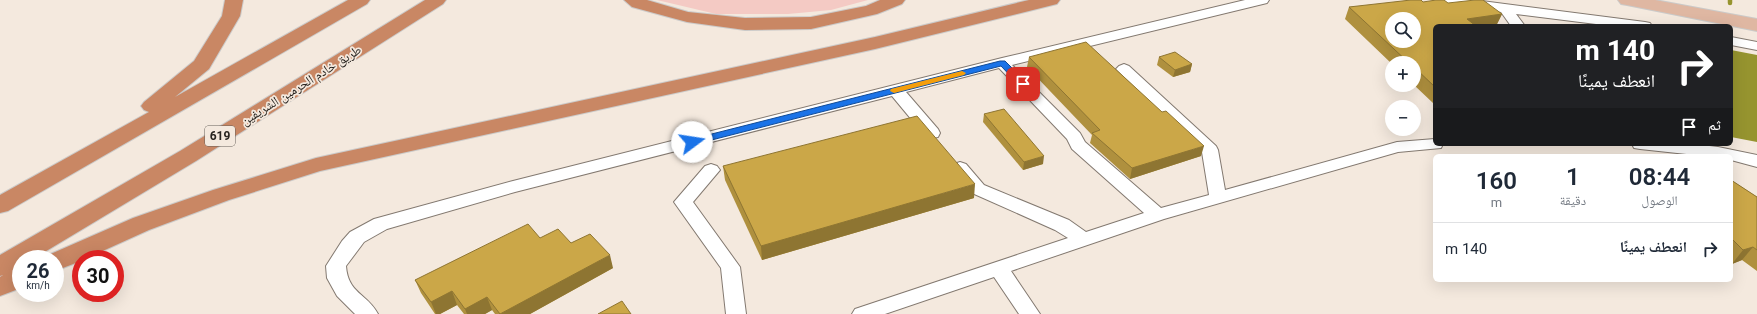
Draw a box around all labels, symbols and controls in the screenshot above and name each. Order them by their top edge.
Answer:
map controls [1385,12,1421,136]
button: search [1385,12,1421,48]
text: 140 m [1576,34,1655,67]
icon: right [1669,40,1721,92]
street label: طريق خادم الحرمين الشريفين [238,42,364,129]
button: + [1385,56,1421,92]
pin [1006,67,1040,101]
text: انعطف يمينًا [1578,70,1655,91]
icon: arrive [1012,73,1034,95]
button: − [1385,100,1421,136]
icon: arrive [1678,116,1700,138]
text: ثم [1708,116,1721,134]
position arrow [671,121,713,163]
road number: 619 [205,126,235,146]
text: 1 [1566,163,1580,191]
text: 08:44 [1629,163,1690,191]
text: 160 [1476,167,1517,195]
text: دقيقة [1560,193,1586,208]
text: الوصول [1642,193,1678,208]
text: m [1491,195,1502,210]
text: انعطف يمينًا [1620,238,1687,256]
icon: right [1699,238,1721,260]
text: 140 m [1445,240,1487,258]
speed limit sign: 30 [72,250,124,302]
text: 26 [27,259,49,283]
text: km/h [26,280,50,291]

